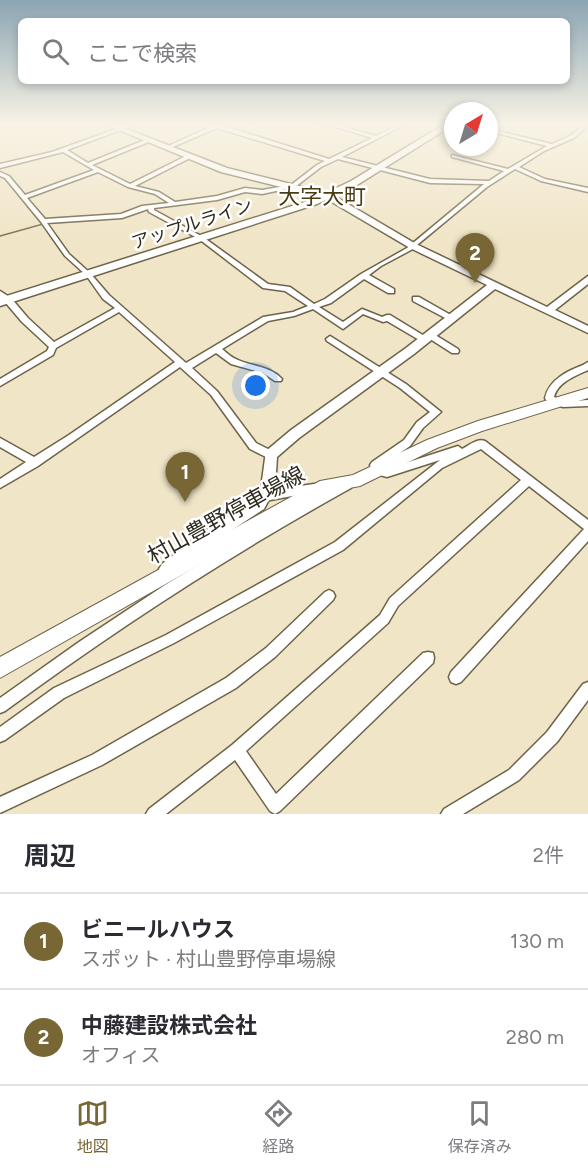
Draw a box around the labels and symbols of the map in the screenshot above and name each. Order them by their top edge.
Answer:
north arrow [444,102,498,156]
district label: 大字大町 [278,183,366,210]
street label: アップルライン [129,194,255,254]
pin: 2 [456,234,494,283]
your location [241,371,270,400]
pin: 1 [166,452,204,502]
street label: 村山豊野停車場線 [142,461,310,569]

